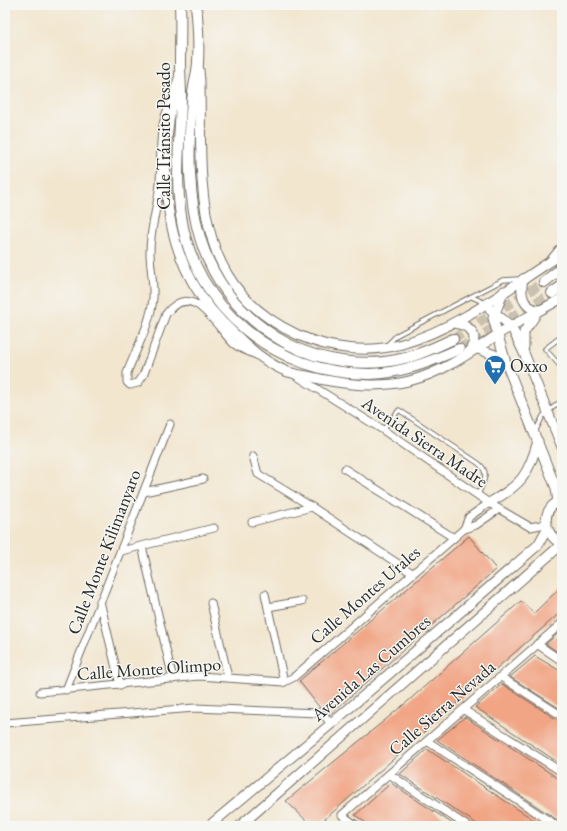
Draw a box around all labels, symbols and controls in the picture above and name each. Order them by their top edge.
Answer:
street label: Calle Tránsito Pesado [152,62,175,210]
supermarket icon: Oxxo [482,353,508,386]
place label: Oxxo [510,354,548,377]
street label: Avenida Sierra Madre [357,390,493,492]
street label: Calle Monte Kilimanyaro [61,466,146,638]
street label: Calle Montes Urales [305,540,425,649]
street label: Avenida Las Cumbres [305,609,435,726]
street label: Calle Monte Olimpo [76,652,222,685]
street label: Calle Sierra Nevada [383,654,500,760]

